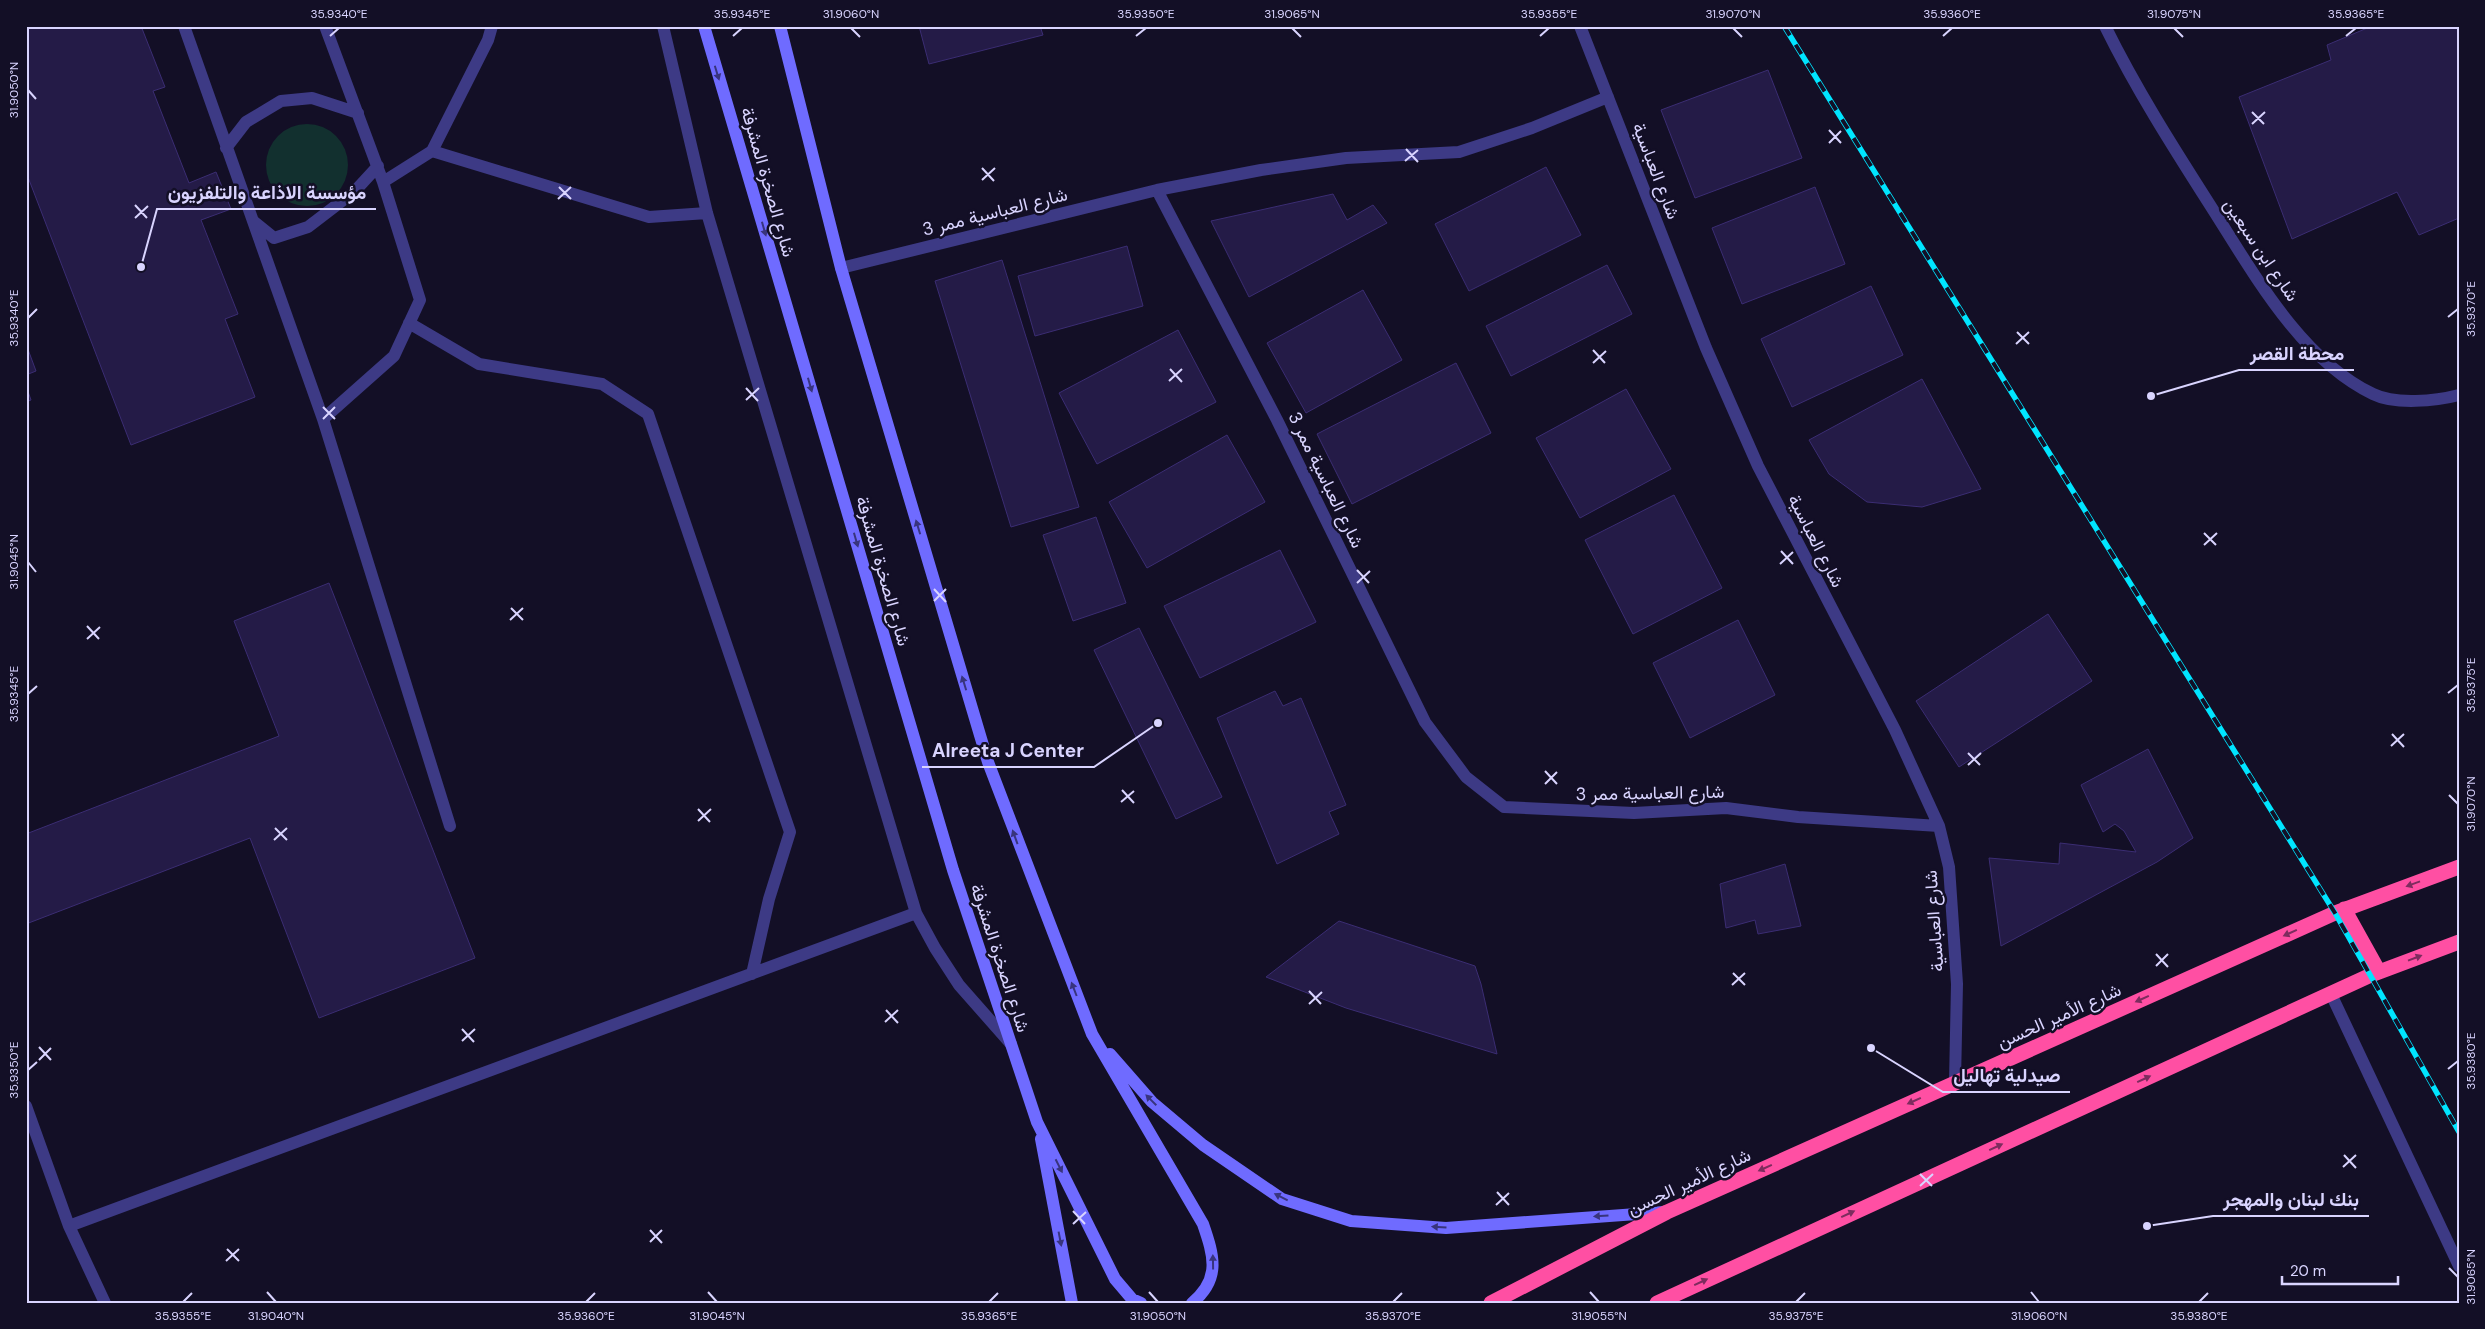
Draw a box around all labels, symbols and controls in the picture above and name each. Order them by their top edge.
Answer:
text: 35.9340°E [310,6,368,22]
text: 35.9345°E [714,6,770,22]
text: 31.9060°N [823,6,879,22]
text: 35.9350°E [1117,6,1175,22]
text: 31.9065°N [1264,6,1320,22]
text: 35.9355°E [1521,6,1577,22]
text: 31.9070°N [1705,6,1761,22]
text: 35.9360°E [1923,6,1981,22]
text: 31.9075°N [2147,6,2201,22]
text: 35.9365°E [2328,6,2384,22]
text: 31.9050°N [6,62,22,118]
one-way arrow [714,66,722,81]
street label: شارع الصخرة المشرفة [735,104,801,260]
street label: شارع العباسية [1627,119,1685,223]
callout: مؤسسة الاذاعة والتلفزيون [157,175,376,209]
text: مؤسسة الاذاعة والتلفزيون [168,180,366,205]
street label: شارع العباسية ممر 3 [920,182,1070,242]
street label: شارع ابن سبعين [2218,194,2304,306]
one-way arrow [760,221,768,236]
text: 35.9370°E [2463,281,2479,337]
text: 35.9340°E [6,289,22,347]
callout: محطة القصر [2239,336,2354,370]
text: محطة القصر [2249,341,2344,366]
one-way arrow [806,377,814,392]
street label: شارع العباسية ممر 3 [1283,408,1369,552]
street label: شارع العباسية [1782,490,1850,592]
street label: شارع الصخرة المشرفة [850,493,916,649]
one-way arrow [913,519,921,534]
one-way arrow [852,533,860,548]
text: 31.9045°N [6,534,22,590]
text: 35.9375°E [2463,657,2479,712]
text: 35.9345°E [6,666,22,722]
one-way arrow [960,675,968,690]
callout: Alreeta J Center [922,733,1094,767]
text: Alreeta J Center [932,738,1084,763]
text: 31.9070°N [2463,776,2479,832]
street label: شارع العباسية ممر 3 [1575,780,1725,806]
one-way arrow [1011,829,1019,844]
street label: شارع العباسية [1918,869,1950,973]
one-way arrow [2405,880,2420,888]
street label: شارع الصخرة المشرفة [965,881,1035,1035]
one-way arrow [2283,929,2297,937]
one-way arrow [2407,954,2422,961]
street label: شارع الأمير الحسن [1993,978,2125,1054]
one-way arrow [1070,981,1077,996]
one-way arrow [2135,995,2149,1003]
text: 35.9380°E [2463,1032,2479,1090]
text: 35.9350°E [6,1041,22,1099]
callout: صيدلية تهاليل [1943,1058,2070,1092]
text: صيدلية تهاليل [1953,1063,2061,1088]
one-way arrow [2137,1075,2151,1083]
one-way arrow [1146,1094,1158,1106]
one-way arrow [1907,1097,1921,1105]
one-way arrow [1989,1142,2003,1150]
street label: شارع الأمير الحسن [1623,1143,1755,1221]
one-way arrow [1055,1159,1063,1173]
one-way arrow [1758,1164,1772,1172]
callout: بنك لبنان والمهجر [2213,1182,2369,1216]
text: بنك لبنان والمهجر [2222,1187,2359,1212]
one-way arrow [1274,1193,1288,1201]
one-way arrow [1841,1210,1855,1218]
one-way arrow [1593,1213,1609,1221]
one-way arrow [1431,1223,1447,1231]
one-way arrow [1056,1231,1064,1247]
text: 31.9065°N [2463,1249,2479,1305]
one-way arrow [1209,1253,1217,1269]
scale bar [2282,1254,2399,1286]
text: 20 m [2290,1261,2326,1281]
one-way arrow [1693,1277,1708,1286]
text: 35.9355°E [155,1308,211,1324]
text: 31.9040°N [248,1308,304,1324]
text: 35.9360°E [557,1308,615,1324]
text: 31.9045°N [689,1308,745,1324]
text: 35.9365°E [961,1308,1017,1324]
text: 31.9050°N [1130,1308,1186,1324]
text: 35.9370°E [1365,1308,1421,1324]
text: 31.9055°N [1571,1308,1627,1324]
text: 35.9375°E [1769,1308,1824,1324]
text: 31.9060°N [2011,1308,2067,1324]
text: 35.9380°E [2170,1308,2228,1324]

